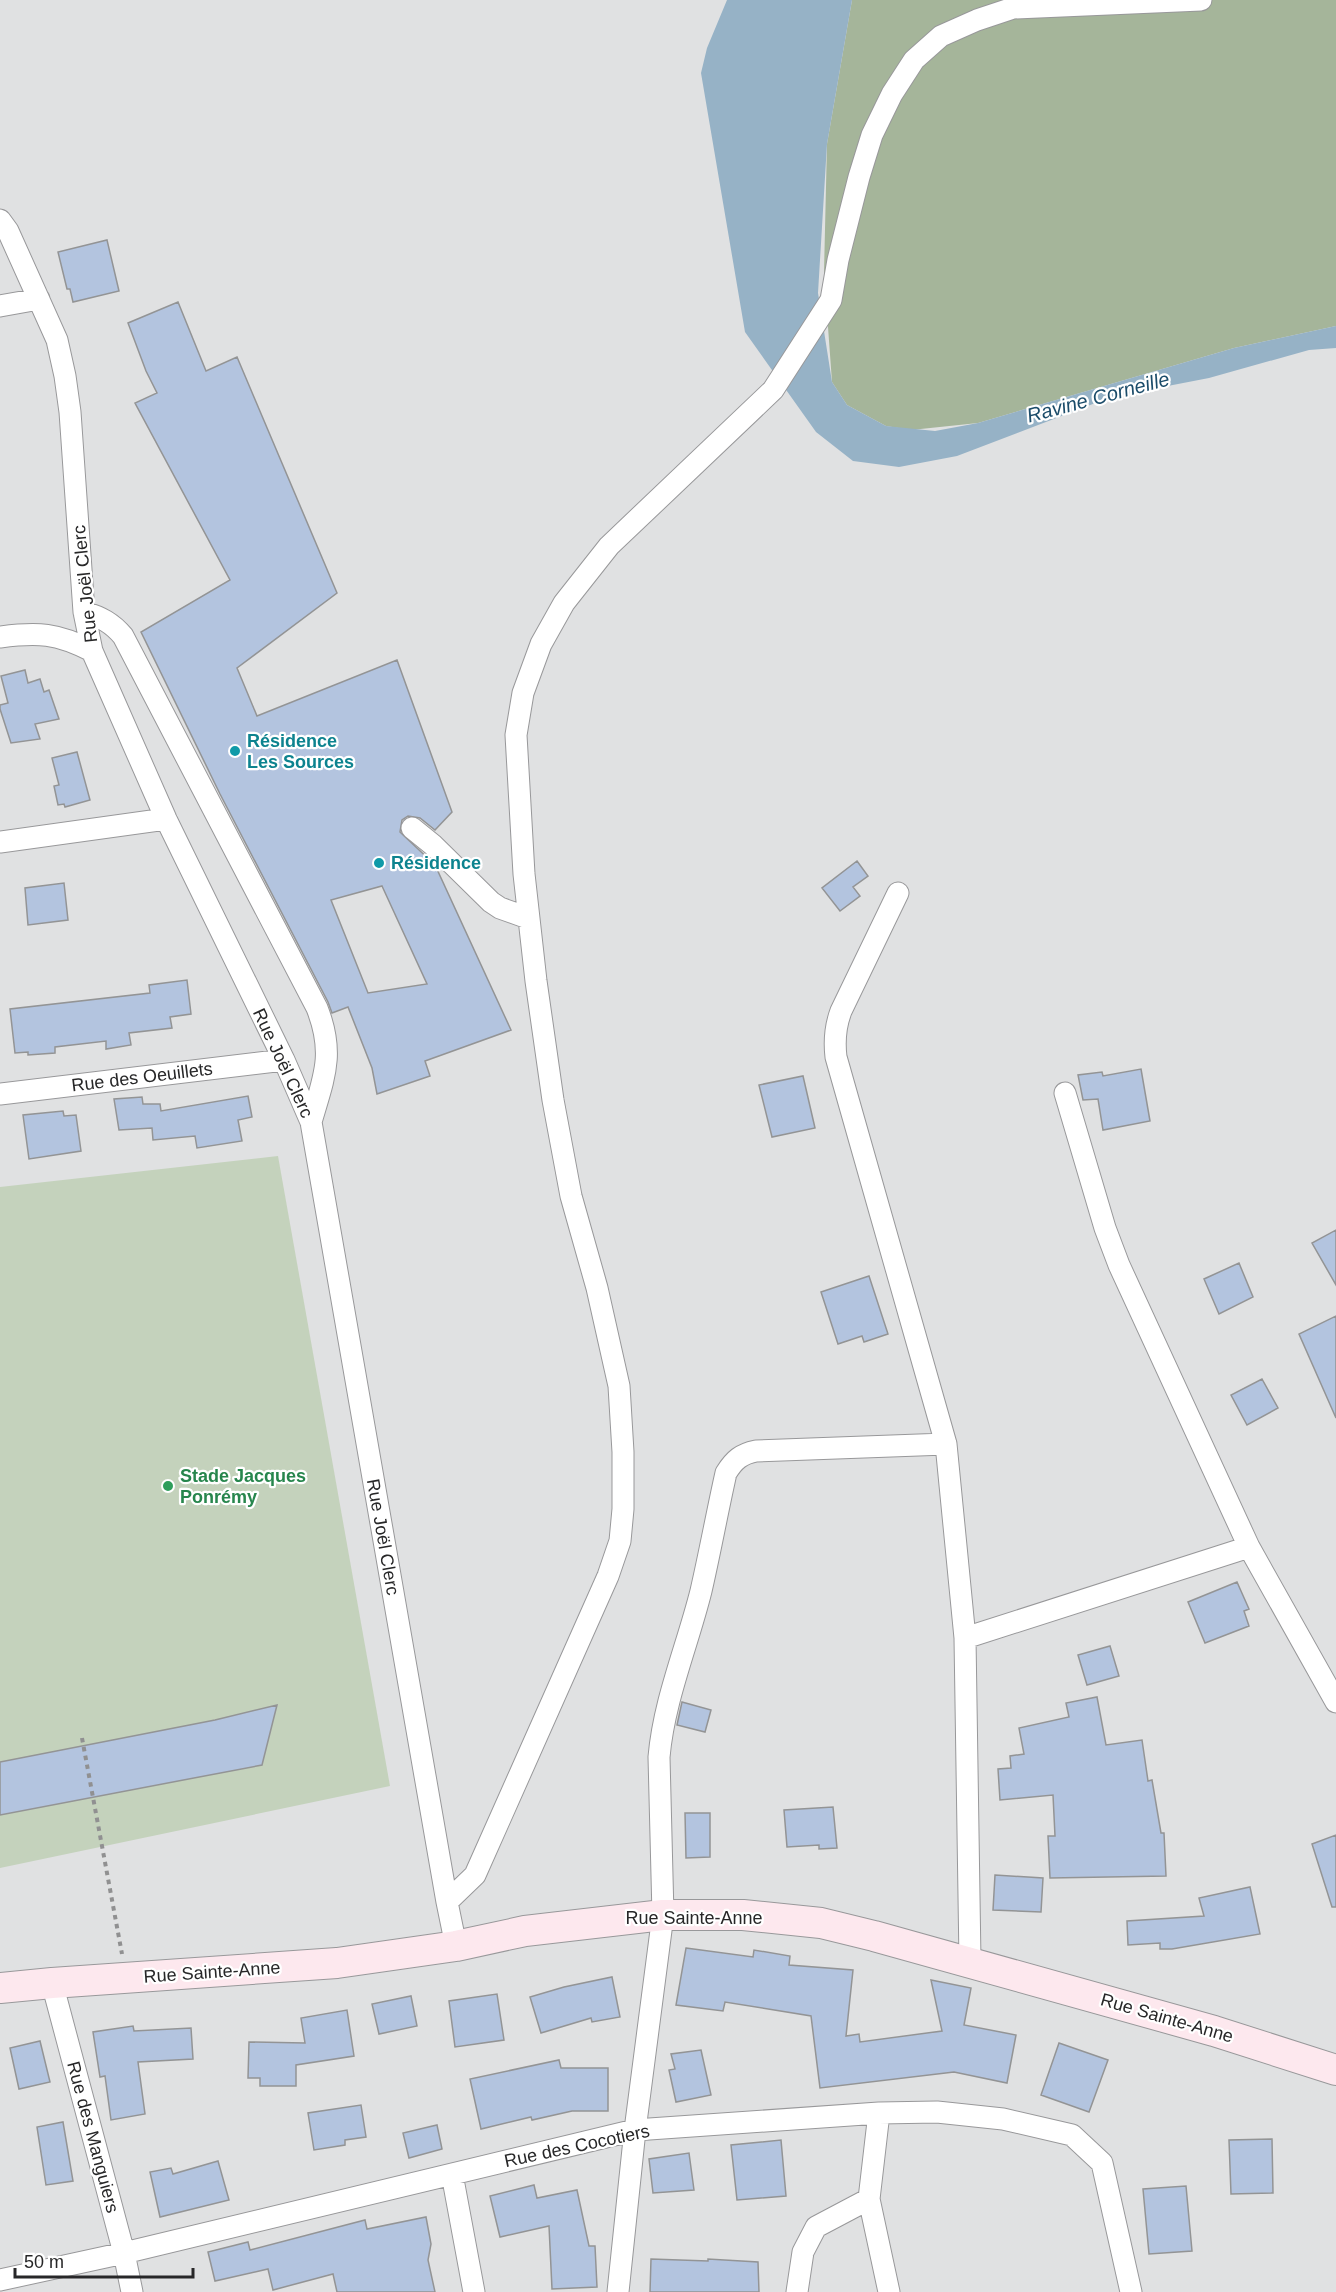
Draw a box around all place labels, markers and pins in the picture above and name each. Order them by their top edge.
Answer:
place label: Résidence Les Sources [247,731,354,772]
marker: Résidence Les Sources [228,744,242,758]
place label: Résidence [391,853,481,873]
marker: Résidence [372,856,386,870]
place label: Stade Jacques Ponrémy [180,1466,306,1507]
marker: Stade Jacques Ponrémy [161,1479,175,1493]

